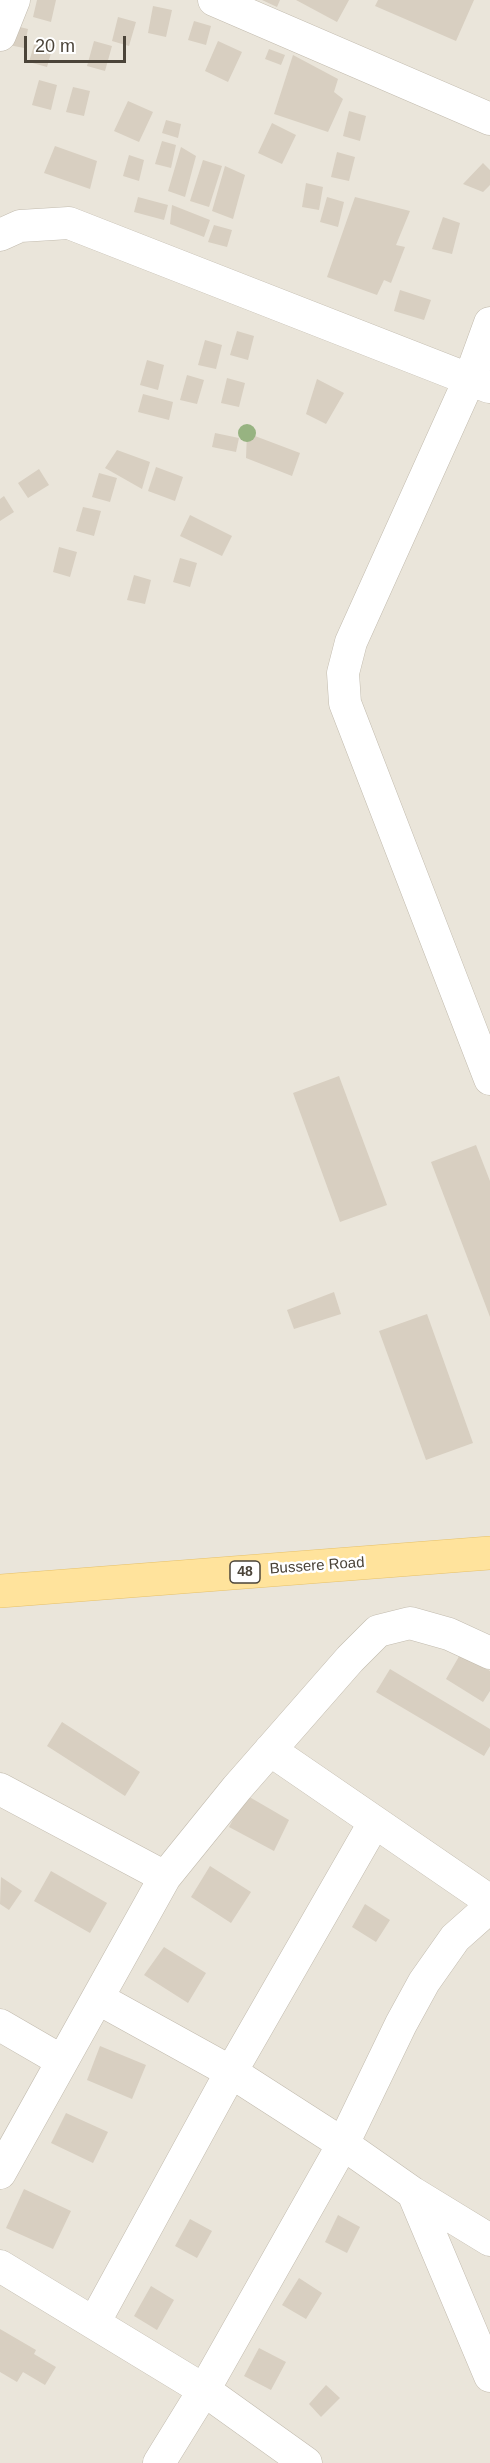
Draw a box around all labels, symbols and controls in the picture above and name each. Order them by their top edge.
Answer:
scale bar [27,24,129,62]
text: 20 m [35,36,75,56]
street label: Bussere Road [269,1554,365,1578]
road number: 48 [230,1561,260,1583]

